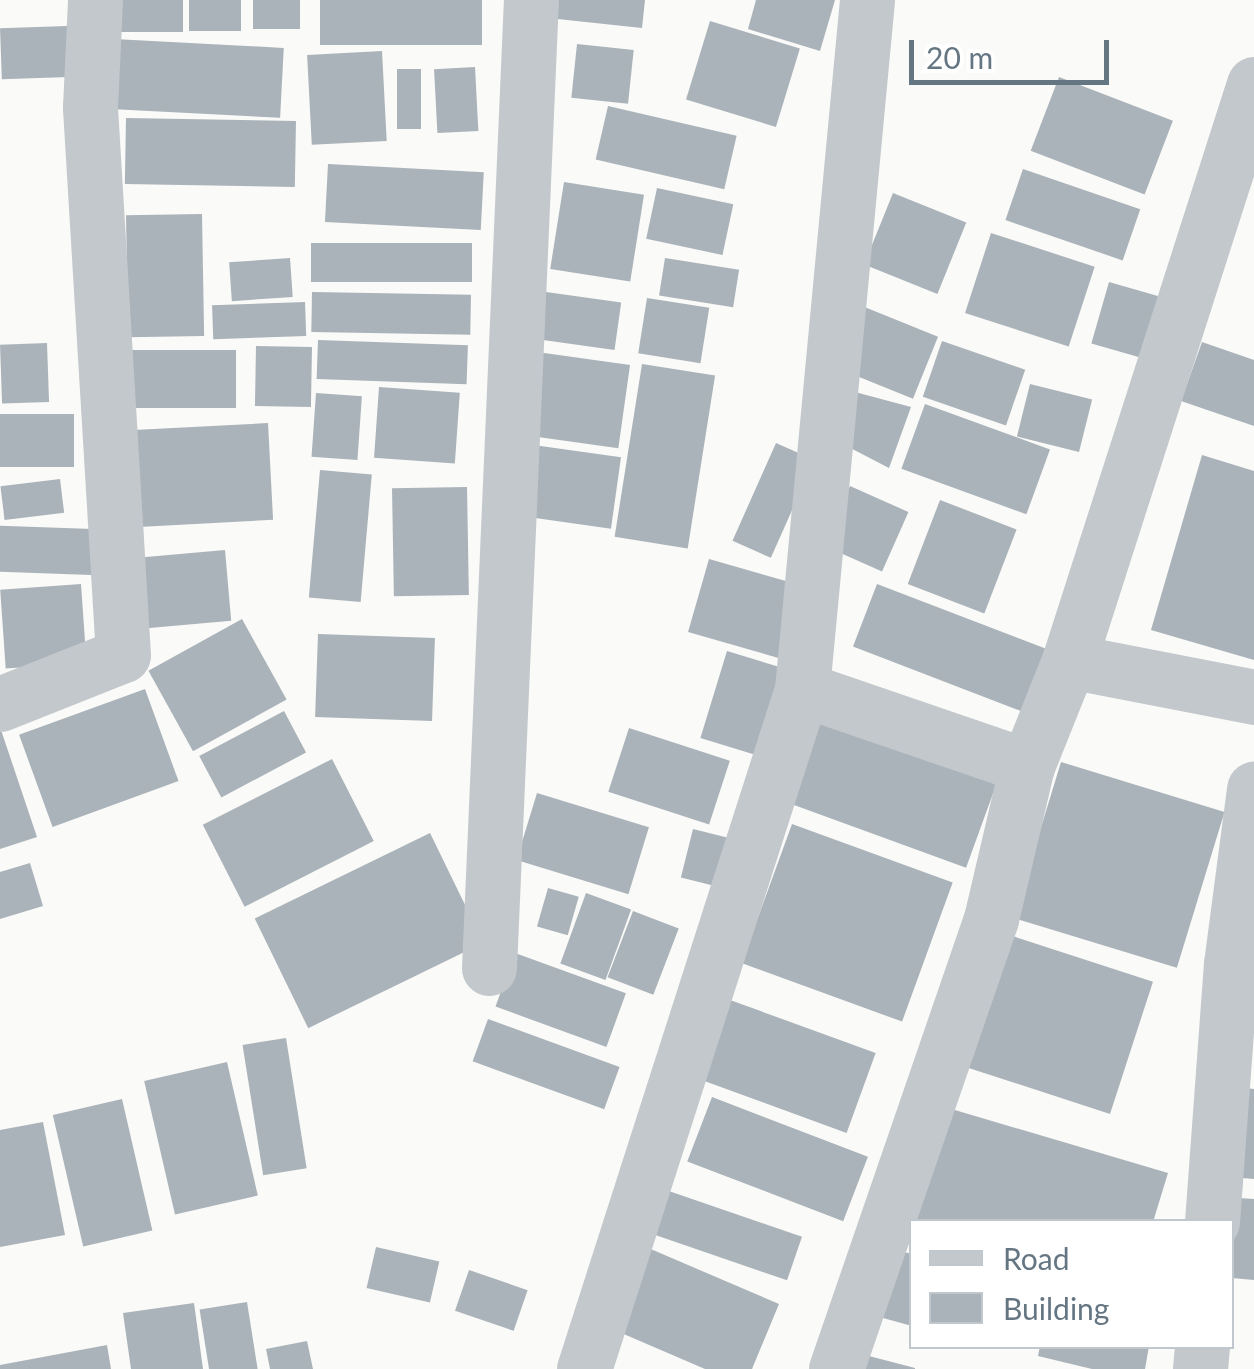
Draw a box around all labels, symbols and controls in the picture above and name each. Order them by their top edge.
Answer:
scale bar [914,20,1114,82]
text: 20 m [926,39,993,75]
legend [909,1219,1234,1349]
text: Road [1003,1240,1070,1276]
text: Building [1003,1290,1109,1326]

